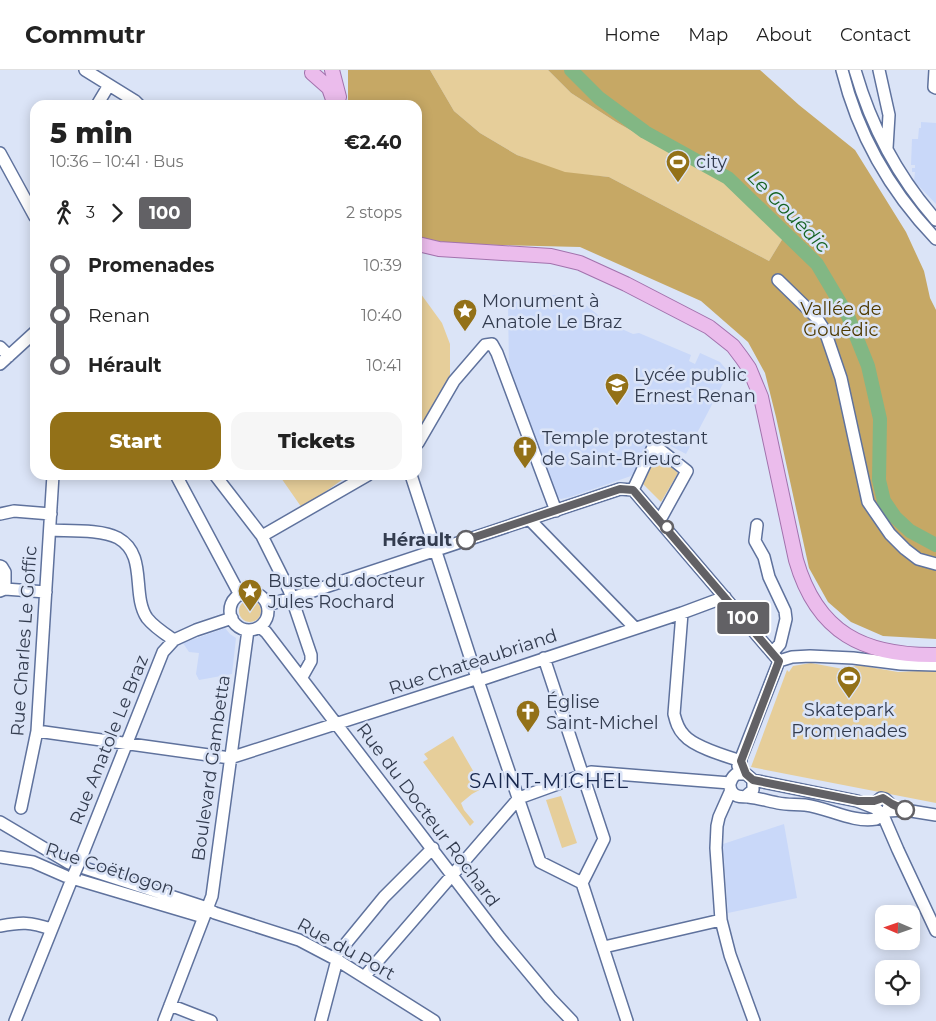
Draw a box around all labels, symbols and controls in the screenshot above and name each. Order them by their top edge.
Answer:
text: Commutr [25,20,145,49]
text: Home [604,24,660,46]
text: Map [688,24,728,46]
text: About [756,24,812,46]
text: Contact [840,24,911,46]
text: 5 min [50,116,133,150]
text: €2.40 [344,131,402,154]
sports icon: city [665,149,691,183]
place label: city [696,151,727,173]
text: 10:36 – 10:41 · Bus [50,152,184,171]
water label: Le Gouédic [743,165,835,258]
icon: walk [50,199,78,227]
icon: forward [103,199,131,227]
text: 100 [149,202,181,224]
text: 3 [86,203,95,222]
text: 2 stops [346,203,402,222]
text: Promenades [88,254,214,277]
text: 10:39 [363,256,402,275]
place label: Monument à Anatole Le Braz [482,290,622,333]
place icon: Monument à Anatole Le Braz [452,298,478,332]
park label: Vallée de Gouédic [800,298,882,341]
text: Renan [88,304,150,327]
text: 10:40 [361,306,402,325]
text: Hérault [88,354,162,377]
text: 10:41 [366,356,402,375]
place label: Lycée public Ernest Renan [634,364,756,407]
school or university icon: Lycée public Ernest Renan [604,372,630,406]
button: Start [50,412,221,470]
button: Tickets [231,412,402,470]
place label: Temple protestant de Saint-Brieuc [542,427,708,470]
church icon: Temple protestant de Saint-Brieuc [512,435,538,469]
unlabelled marker [660,520,674,534]
place label: Hérault [382,529,452,551]
marker: Hérault [456,530,476,550]
street label: Rue Charles Le Goffic [6,545,42,737]
place label: Buste du docteur Jules Rochard [267,570,425,613]
place icon: Buste du docteur Jules Rochard [237,578,263,612]
line badge: 100 [714,602,772,634]
text: 100 [727,607,759,629]
street label: Rue Chateaubriand [386,624,560,700]
street label: Rue Anatole Le Braz [65,652,153,828]
sports icon: Skatepark Promenades [836,665,862,699]
street label: Boulevard Gambetta [187,673,235,863]
place label: Église Saint-Michel [546,691,659,734]
church icon: Église Saint-Michel [515,699,541,733]
place label: Skatepark Promenades [791,699,907,742]
street label: Rue du Docteur Rochard [352,719,504,911]
district label: SAINT-MICHEL [469,769,629,793]
unlabelled marker [895,800,915,820]
street label: Rue Coëtlogon [43,838,177,900]
north arrow [875,905,920,950]
map controls [875,905,920,1005]
street label: Rue du Port [293,913,399,985]
button: locate [875,960,920,1005]

